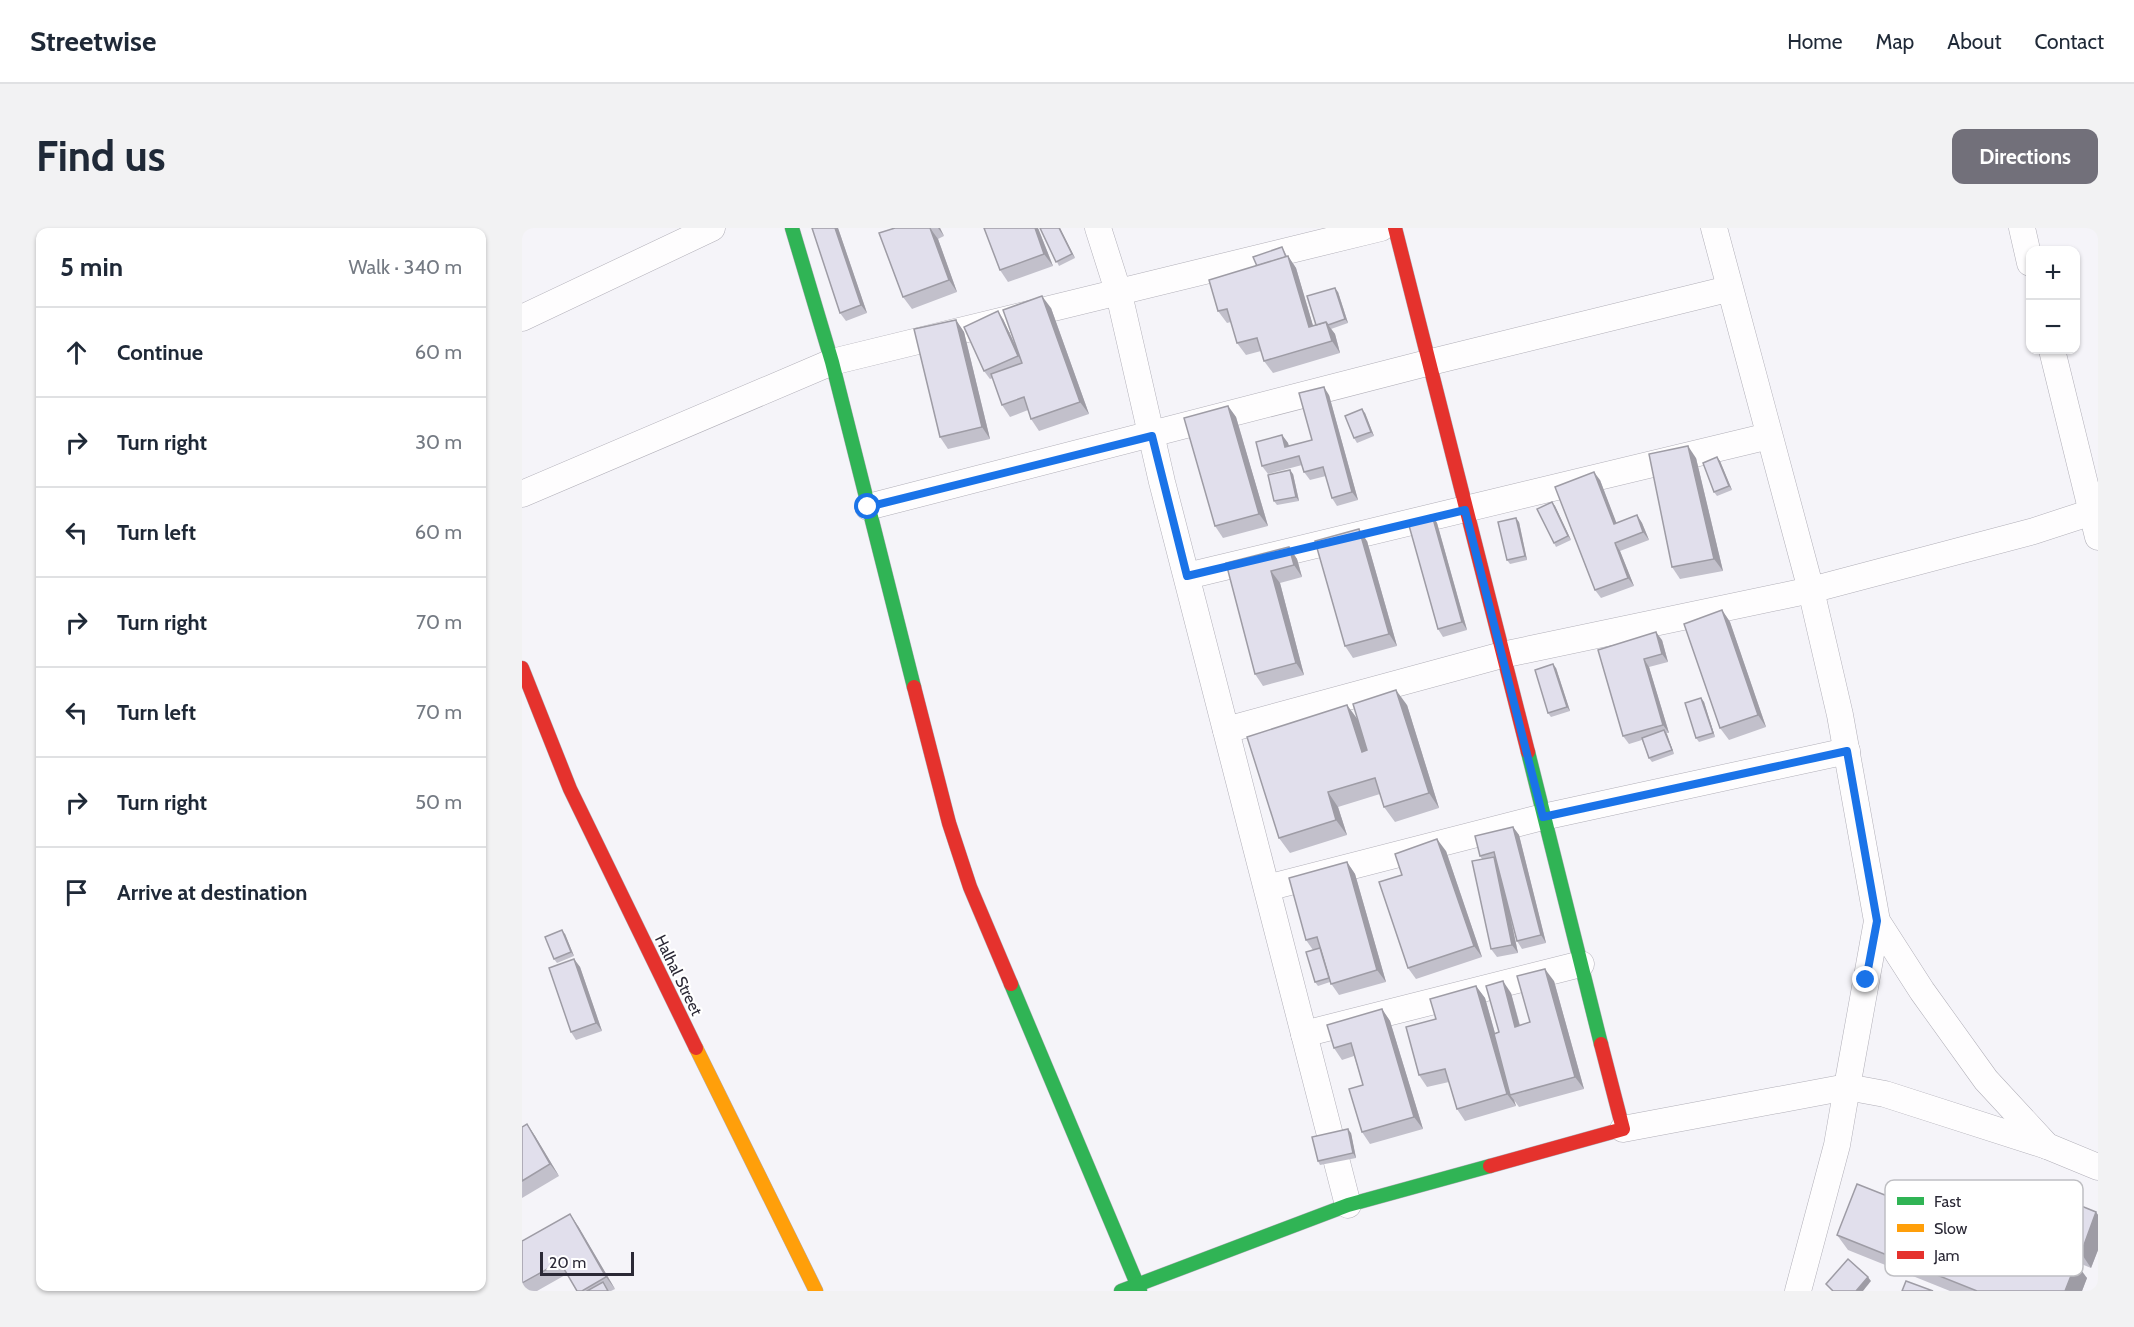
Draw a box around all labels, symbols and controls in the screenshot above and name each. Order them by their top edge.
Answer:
text: Streetwise [30,24,156,58]
text: Home [1787,29,1843,54]
text: Map [1876,29,1914,54]
text: About [1947,29,2001,54]
text: Contact [2034,29,2104,54]
button: Directions [1952,129,2098,184]
text: Find us [36,130,165,182]
map controls [2026,246,2080,354]
button: + [2026,246,2080,300]
text: 5 min [60,251,123,283]
text: Walk · 340 m [348,255,462,279]
button: − [2026,300,2080,354]
icon: ahead [60,336,93,369]
text: Continue [117,339,203,366]
text: 60 m [415,340,462,364]
icon: right [60,426,93,459]
text: Turn right [117,429,207,456]
text: 30 m [415,430,462,454]
route start [854,493,880,519]
icon: left [60,516,93,549]
text: Turn left [117,519,196,546]
text: 60 m [415,520,462,544]
icon: right [60,606,93,639]
text: Turn right [117,609,207,636]
text: 70 m [416,610,462,634]
icon: left [60,696,93,729]
text: Turn left [117,699,196,726]
text: 70 m [416,700,462,724]
icon: right [60,786,93,819]
text: Turn right [117,789,207,816]
text: 50 m [415,790,462,814]
icon: arrive [60,876,93,909]
text: Arrive at destination [117,879,307,906]
street label: Halhal Street [651,932,707,1019]
route end [1852,966,1878,992]
legend [1885,1180,2083,1276]
text: Fast [1934,1192,1962,1211]
text: Slow [1934,1219,1968,1238]
text: Jam [1933,1246,1960,1265]
scale bar [540,1249,634,1276]
text: 20 m [549,1253,586,1272]

